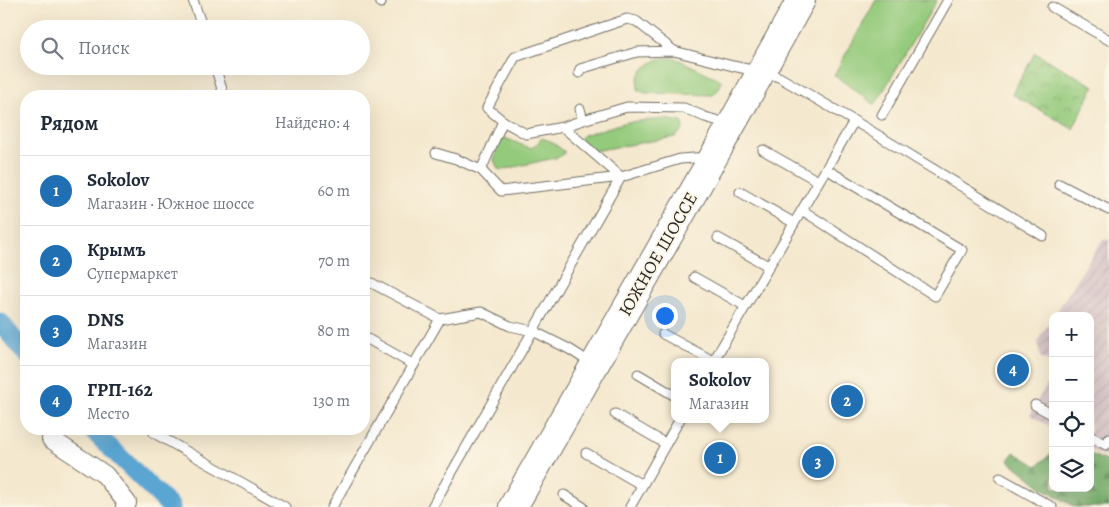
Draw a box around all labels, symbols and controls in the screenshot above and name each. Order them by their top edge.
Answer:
search box [20,20,370,75]
icon: search [38,34,66,62]
text: Поиск [78,35,130,61]
text: Рядом [40,109,98,137]
text: Найдено: 4 [275,112,350,134]
text: Sokolov [87,167,149,193]
text: 1 [53,180,59,202]
text: 60 m [318,180,350,202]
street label: ЮЖНОЕ ШОССЕ [613,188,703,320]
text: Магазин · Южное шоссе [87,193,255,215]
text: Крымъ [87,237,145,263]
text: 2 [52,250,60,272]
text: 70 m [318,250,350,272]
text: Супермаркет [87,263,178,285]
your location [652,303,678,329]
text: DNS [87,307,124,333]
map controls [1049,312,1094,492]
button: + [1049,312,1094,357]
text: 3 [53,320,59,342]
text: 80 m [317,320,350,342]
text: Магазин [87,333,147,355]
pin: 4 [997,351,1029,389]
button: − [1049,357,1094,402]
popup [671,358,769,423]
text: Sokolov [689,367,751,393]
text: ГРП-162 [87,377,153,403]
pin: 2 [831,382,863,420]
text: 4 [52,390,60,412]
text: 130 m [313,390,350,412]
text: Магазин [689,393,749,415]
button: locate [1049,402,1094,447]
text: Место [87,403,130,425]
pin: 1 [704,439,736,477]
pin: 3 [802,443,834,481]
button: layers [1049,447,1094,492]

